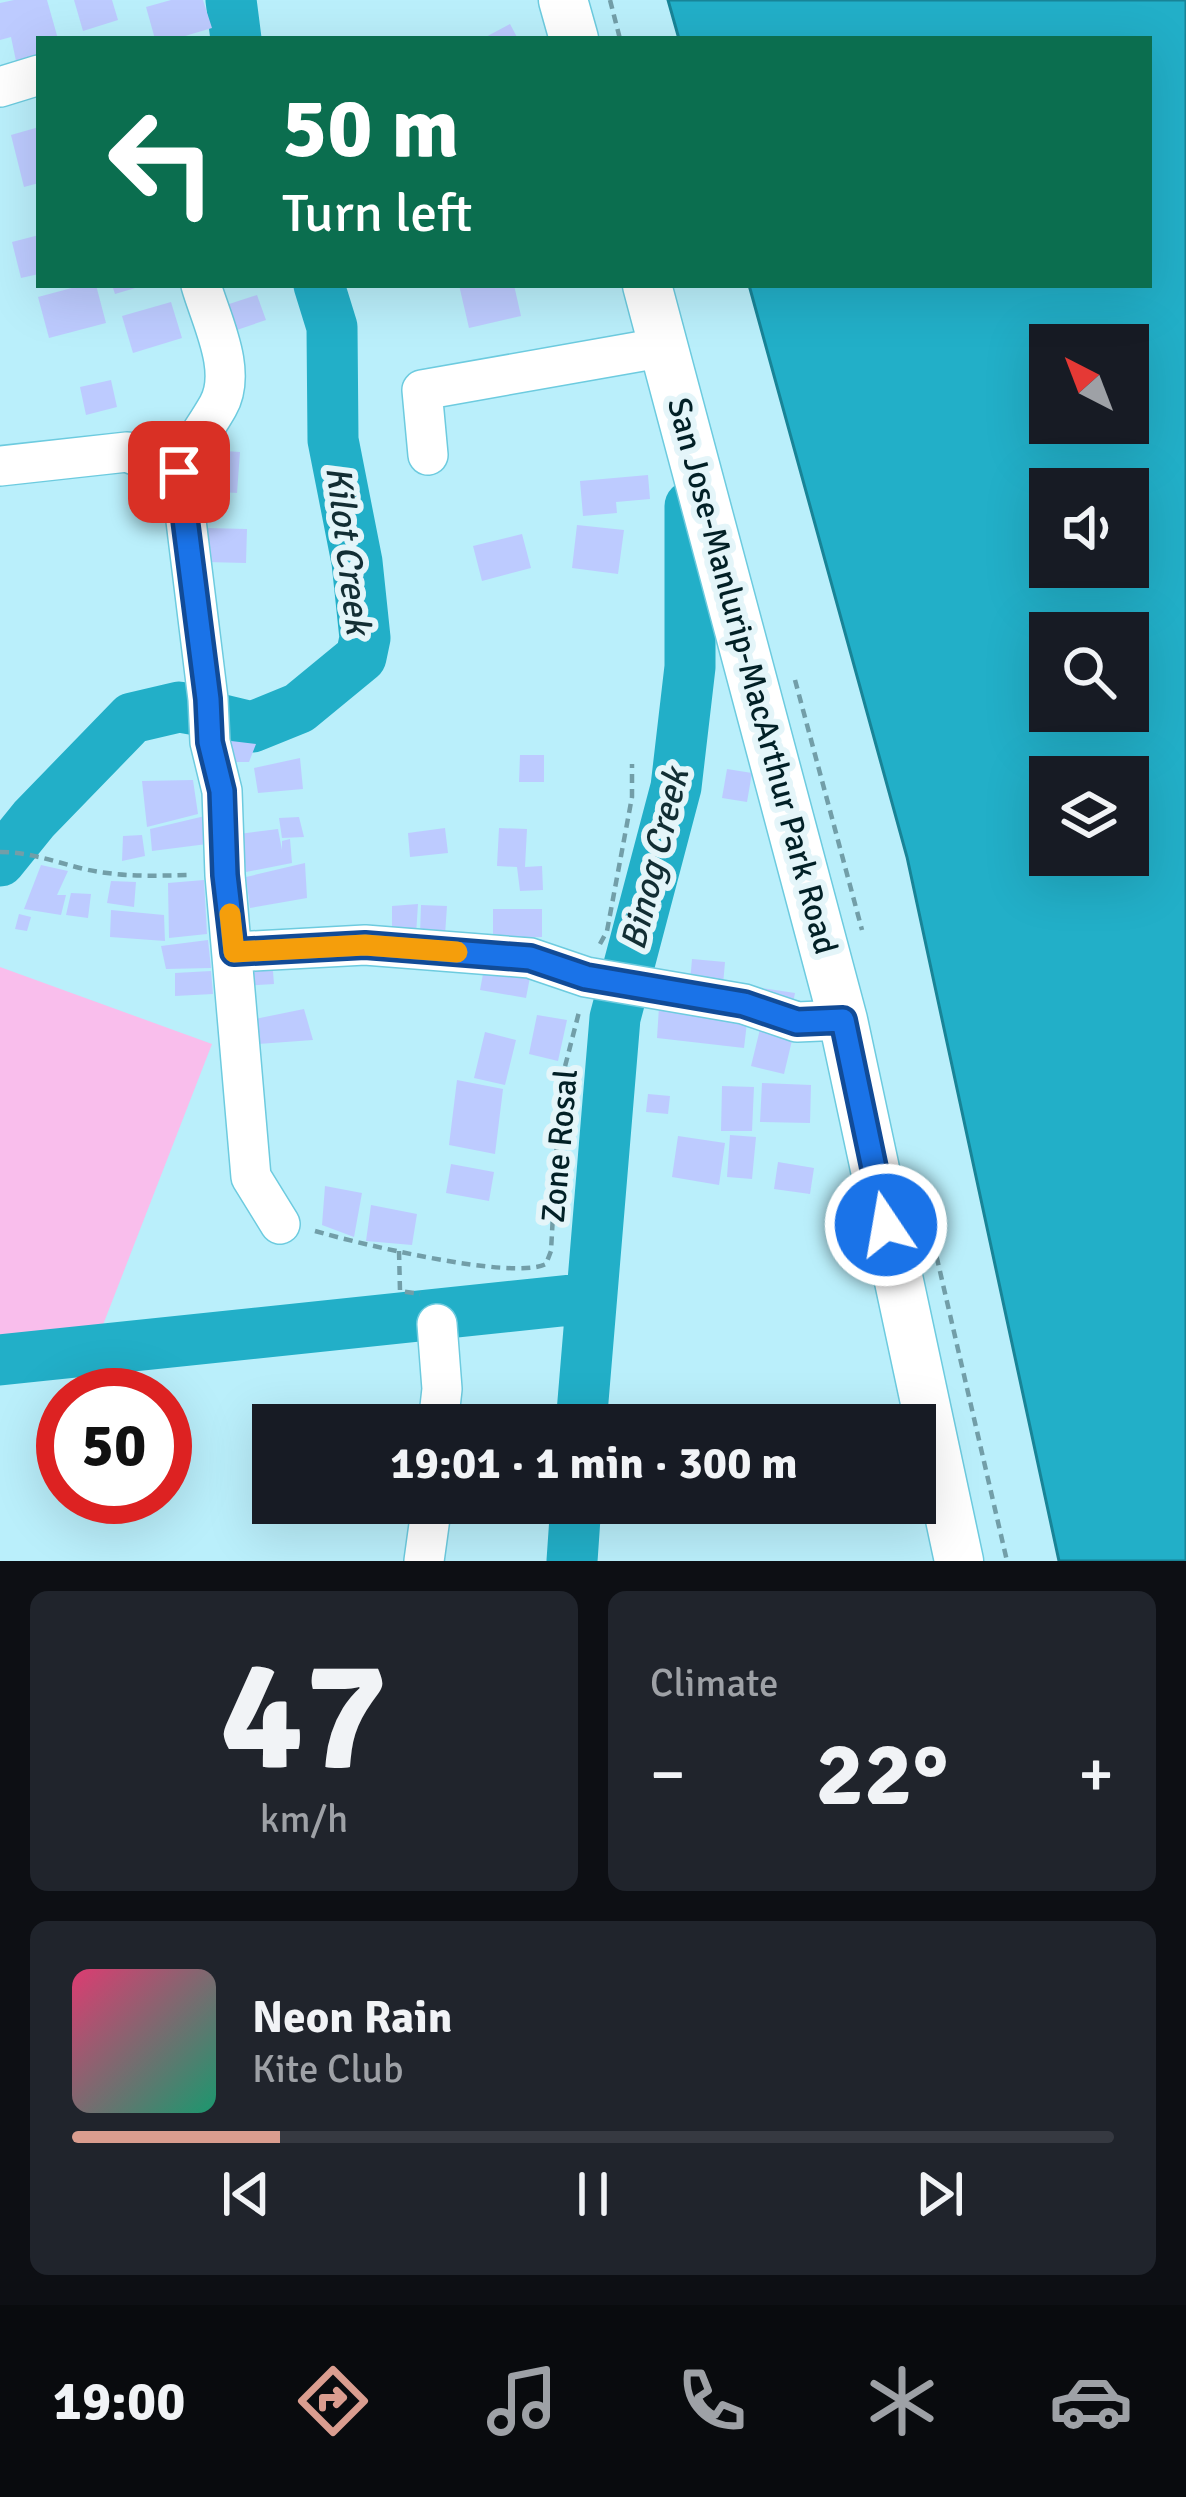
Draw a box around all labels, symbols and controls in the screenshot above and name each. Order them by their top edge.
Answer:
text: 50 m [282,77,459,181]
icon: left [84,84,240,240]
text: Turn left [282,180,472,247]
north arrow [1029,324,1149,444]
map controls [1029,324,1149,876]
street label: San Jose-Manlurip-MacArthur Park Road [658,393,846,959]
pin [128,421,230,523]
icon: arrive [146,439,212,505]
water label: Kilot Creek [315,463,381,639]
button: sound [1029,468,1149,588]
button: search [1029,612,1149,732]
button: layers [1029,756,1149,876]
water label: Binog Creek [611,761,700,954]
street label: Zone Rosal [533,1067,587,1225]
position arrow [823,1162,949,1288]
speed limit sign: 50 [36,1368,192,1524]
text: 19:01 · 1 min · 300 m [390,1436,798,1491]
text: 47 [220,1620,388,1813]
text: Climate [650,1659,779,1707]
text: 22° [815,1719,949,1830]
text: − [650,1734,686,1815]
text: + [1078,1734,1114,1815]
text: km/h [260,1795,348,1843]
text: Neon Rain [252,1990,452,2045]
text: Kite Club [252,2045,403,2093]
icon: previous [213,2161,279,2227]
icon: pause [560,2161,626,2227]
icon: next [907,2161,973,2227]
icon: directions [291,2359,375,2443]
icon: music [480,2359,564,2443]
icon: phone [670,2359,754,2443]
icon: climate [860,2359,944,2443]
icon: car [1049,2359,1133,2443]
text: 19:00 [53,2368,185,2435]

